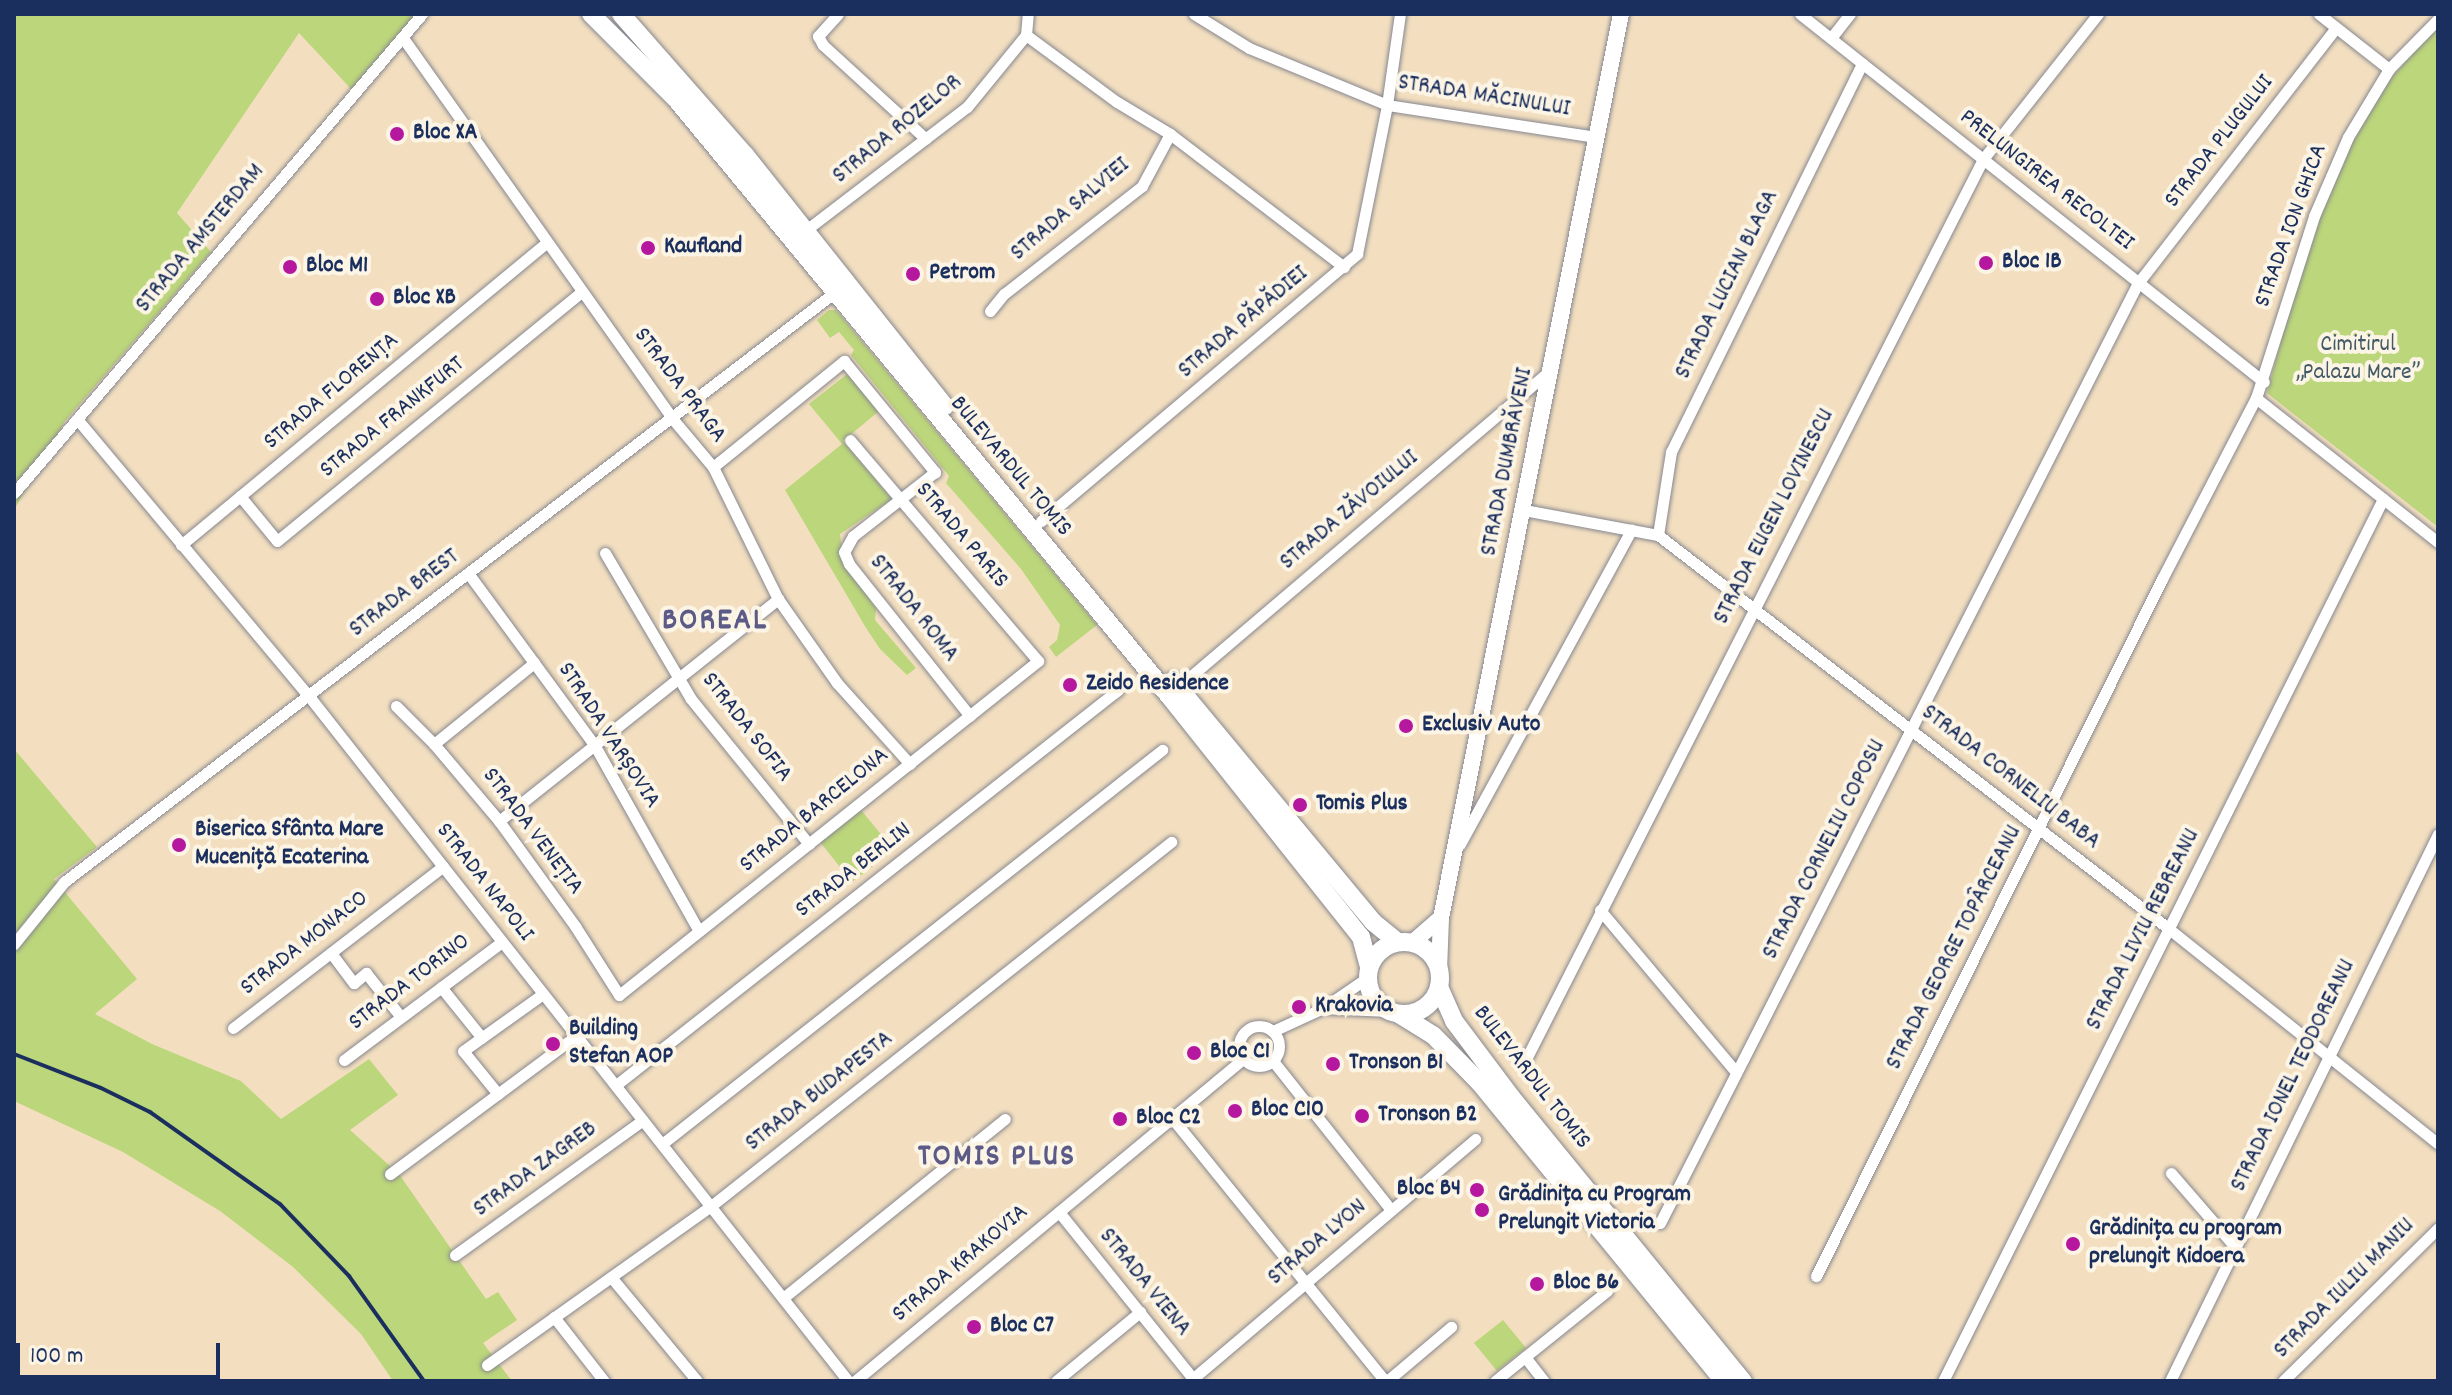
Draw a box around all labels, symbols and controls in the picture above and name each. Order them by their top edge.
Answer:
street label: STRADA ROZELOR [827,69,969,191]
street label: STRADA MĂCINULUI [1396,69,1572,125]
street label: STRADA PLUGULUI [2159,70,2281,214]
street label: PRELUNGIREA RECOLTEI [1953,104,2139,258]
place label: Bloc XA [413,120,477,148]
marker: Bloc XA [388,125,406,143]
street label: STRADA ION GHICA [2249,141,2335,311]
street label: STRADA SALVIEI [1006,152,1136,268]
street label: STRADA AMSTERDAM [130,159,272,319]
street label: STRADA LUCIAN BLAGA [1670,186,1786,384]
place label: Kaufland [664,234,742,262]
marker: Kaufland [639,239,657,257]
place label: Bloc 1B [2002,249,2062,277]
place label: Bloc M1 [306,253,368,281]
marker: Bloc 1B [1977,254,1995,272]
marker: Bloc M1 [281,258,299,276]
place label: Petrom [929,260,995,288]
street label: STRADA PĂPĂDIEI [1173,260,1315,386]
marker: Petrom [904,265,922,283]
place label: Bloc XB [393,285,456,313]
marker: Bloc XB [368,290,386,308]
street label: STRADA PRAGA [626,323,732,449]
street label: STRADA FLORENȚA [259,327,405,457]
park label: Cimitirul „Palazu Mare” [2295,332,2421,388]
street label: STRADA FRANKFURT [315,351,471,485]
street label: STRADA DUMBRĂVENI [1476,365,1540,559]
street label: BULEVARDUL TOMIS [943,391,1077,543]
street label: STRADA EUGEN LOVINESCU [1708,404,1842,630]
street label: STRADA ZĂVOIULUI [1275,445,1425,577]
street label: STRADA PARIS [908,477,1014,595]
street label: STRADA BREST [344,543,466,645]
street label: STRADA ROMA [862,549,964,669]
district label: BOREAL [662,603,768,641]
street label: STRADA VARȘOVIA [550,658,666,814]
street label: STRADA SOFIA [694,667,798,789]
place label: Zeido Residence [1086,671,1229,699]
marker: Zeido Residence [1061,676,1079,694]
street label: STRADA CORNELIU BABA [1915,699,2105,857]
place label: Exclusiv Auto [1422,712,1540,740]
marker: Exclusiv Auto [1397,717,1415,735]
street label: STRADA CORNELIU COPOSU [1757,735,1893,965]
street label: STRADA BARCELONA [735,742,895,880]
street label: STRADA VENEȚIA [475,763,589,901]
place label: Tomis Plus [1316,791,1408,819]
marker: Tomis Plus [1291,796,1309,814]
place label: Biserica Sfânta Mare Muceniță Ecaterina [195,817,384,873]
street label: STRADA BERLIN [790,817,918,925]
street label: STRADA NAPOLI [429,818,539,948]
street label: STRADA GEORGE TOPÂRCEANU [1881,821,2029,1075]
street label: STRADA LIVIU REBREANU [2081,824,2207,1036]
marker: Biserica Sfânta Mare Muceniță Ecaterina [170,836,188,854]
street label: STRADA MONACO [235,885,375,1003]
street label: STRADA TORINO [344,928,476,1038]
street label: STRADA IONEL TEODOREANU [2225,955,2363,1197]
place label: Krakovia [1315,993,1392,1021]
marker: Krakovia [1290,998,1308,1016]
street label: BULEVARDUL TOMIS [1466,1000,1596,1156]
place label: Building Stefan AOP [569,1016,673,1072]
street label: STRADA BUDAPESTA [740,1025,900,1159]
marker: Building Stefan AOP [544,1035,562,1053]
place label: Bloc C1 [1210,1039,1270,1067]
marker: Bloc C1 [1185,1044,1203,1062]
place label: Tronson B1 [1349,1050,1443,1078]
marker: Tronson B1 [1324,1055,1342,1073]
place label: Bloc C10 [1251,1097,1324,1125]
marker: Bloc C10 [1226,1102,1244,1120]
place label: Tronson B2 [1378,1102,1478,1130]
place label: Bloc C2 [1136,1105,1201,1133]
marker: Tronson B2 [1353,1107,1371,1125]
marker: Bloc C2 [1111,1110,1129,1128]
street label: STRADA ZAGREB [469,1116,603,1224]
district label: TOMIS PLUS [918,1139,1076,1177]
place label: Bloc B4 [1397,1176,1461,1204]
marker: Bloc B4 [1468,1181,1486,1199]
place label: Grădinița cu Program Prelungit Victoria [1498,1182,1691,1238]
street label: STRADA LYON [1263,1193,1373,1293]
street label: STRADA KRAKOVIA [887,1199,1035,1329]
marker: Grădinița cu Program Prelungit Victoria [1473,1201,1491,1219]
street label: STRADA IULIU MANIU [2269,1213,2421,1365]
place label: Grădinița cu program prelungit Kidoera [2089,1216,2282,1272]
street label: STRADA VIENA [1092,1223,1196,1343]
marker: Grădinița cu program prelungit Kidoera [2064,1235,2082,1253]
place label: Bloc B6 [1553,1270,1619,1298]
marker: Bloc B6 [1528,1275,1546,1293]
place label: Bloc C7 [990,1313,1054,1341]
marker: Bloc C7 [965,1318,983,1336]
scale bar [20,1327,224,1377]
text: 100 m [30,1340,83,1374]

